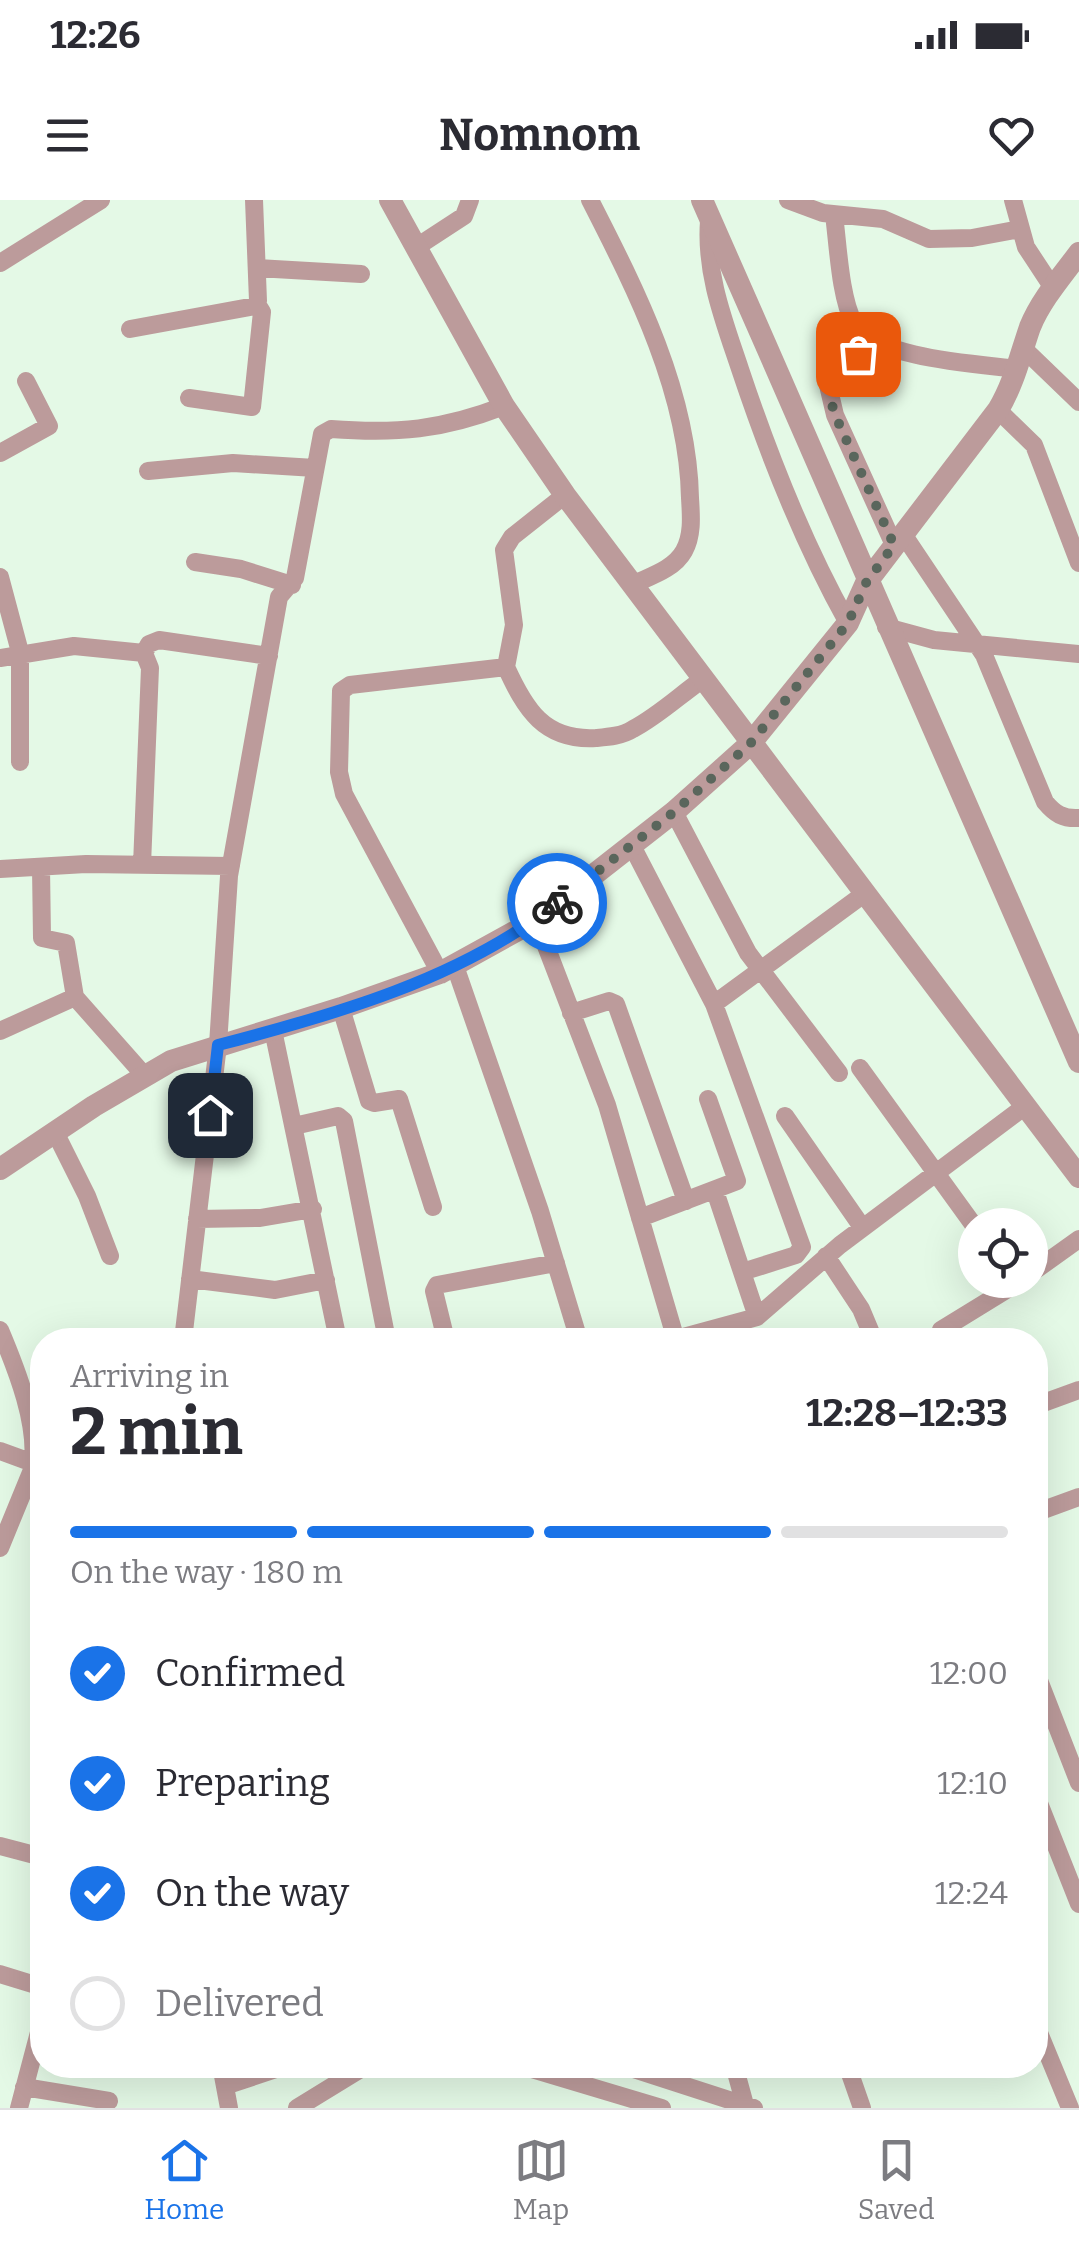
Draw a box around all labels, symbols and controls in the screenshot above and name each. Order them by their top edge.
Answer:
text: 12:26 [50,12,141,58]
icon: menu [40,108,95,163]
text: Nomnom [439,108,640,162]
icon: heart [984,108,1039,163]
pin [816,312,901,397]
icon: bag [831,327,886,382]
courier [507,853,607,953]
icon: bike [530,876,585,931]
pin [168,1073,253,1158]
icon: home [183,1088,238,1143]
map controls [958,1208,1048,1298]
button: locate [958,1208,1048,1298]
text: Arriving in [70,1357,229,1395]
text: 12:28–12:33 [806,1390,1008,1436]
text: 2 min [70,1393,243,1471]
text: On the way · 180 m [70,1553,343,1591]
icon: check [70,1646,125,1701]
text: Confirmed [155,1650,345,1696]
text: 12:00 [930,1654,1008,1692]
icon: check [70,1756,125,1811]
text: Preparing [155,1760,330,1806]
text: 12:10 [937,1764,1008,1802]
icon: check [70,1866,125,1921]
text: On the way [155,1870,349,1916]
text: 12:24 [935,1874,1008,1912]
text: Delivered [155,1980,324,2026]
tab: Home [144,2133,224,2226]
tab: Map [513,2133,569,2226]
tab: Saved [858,2133,935,2226]

